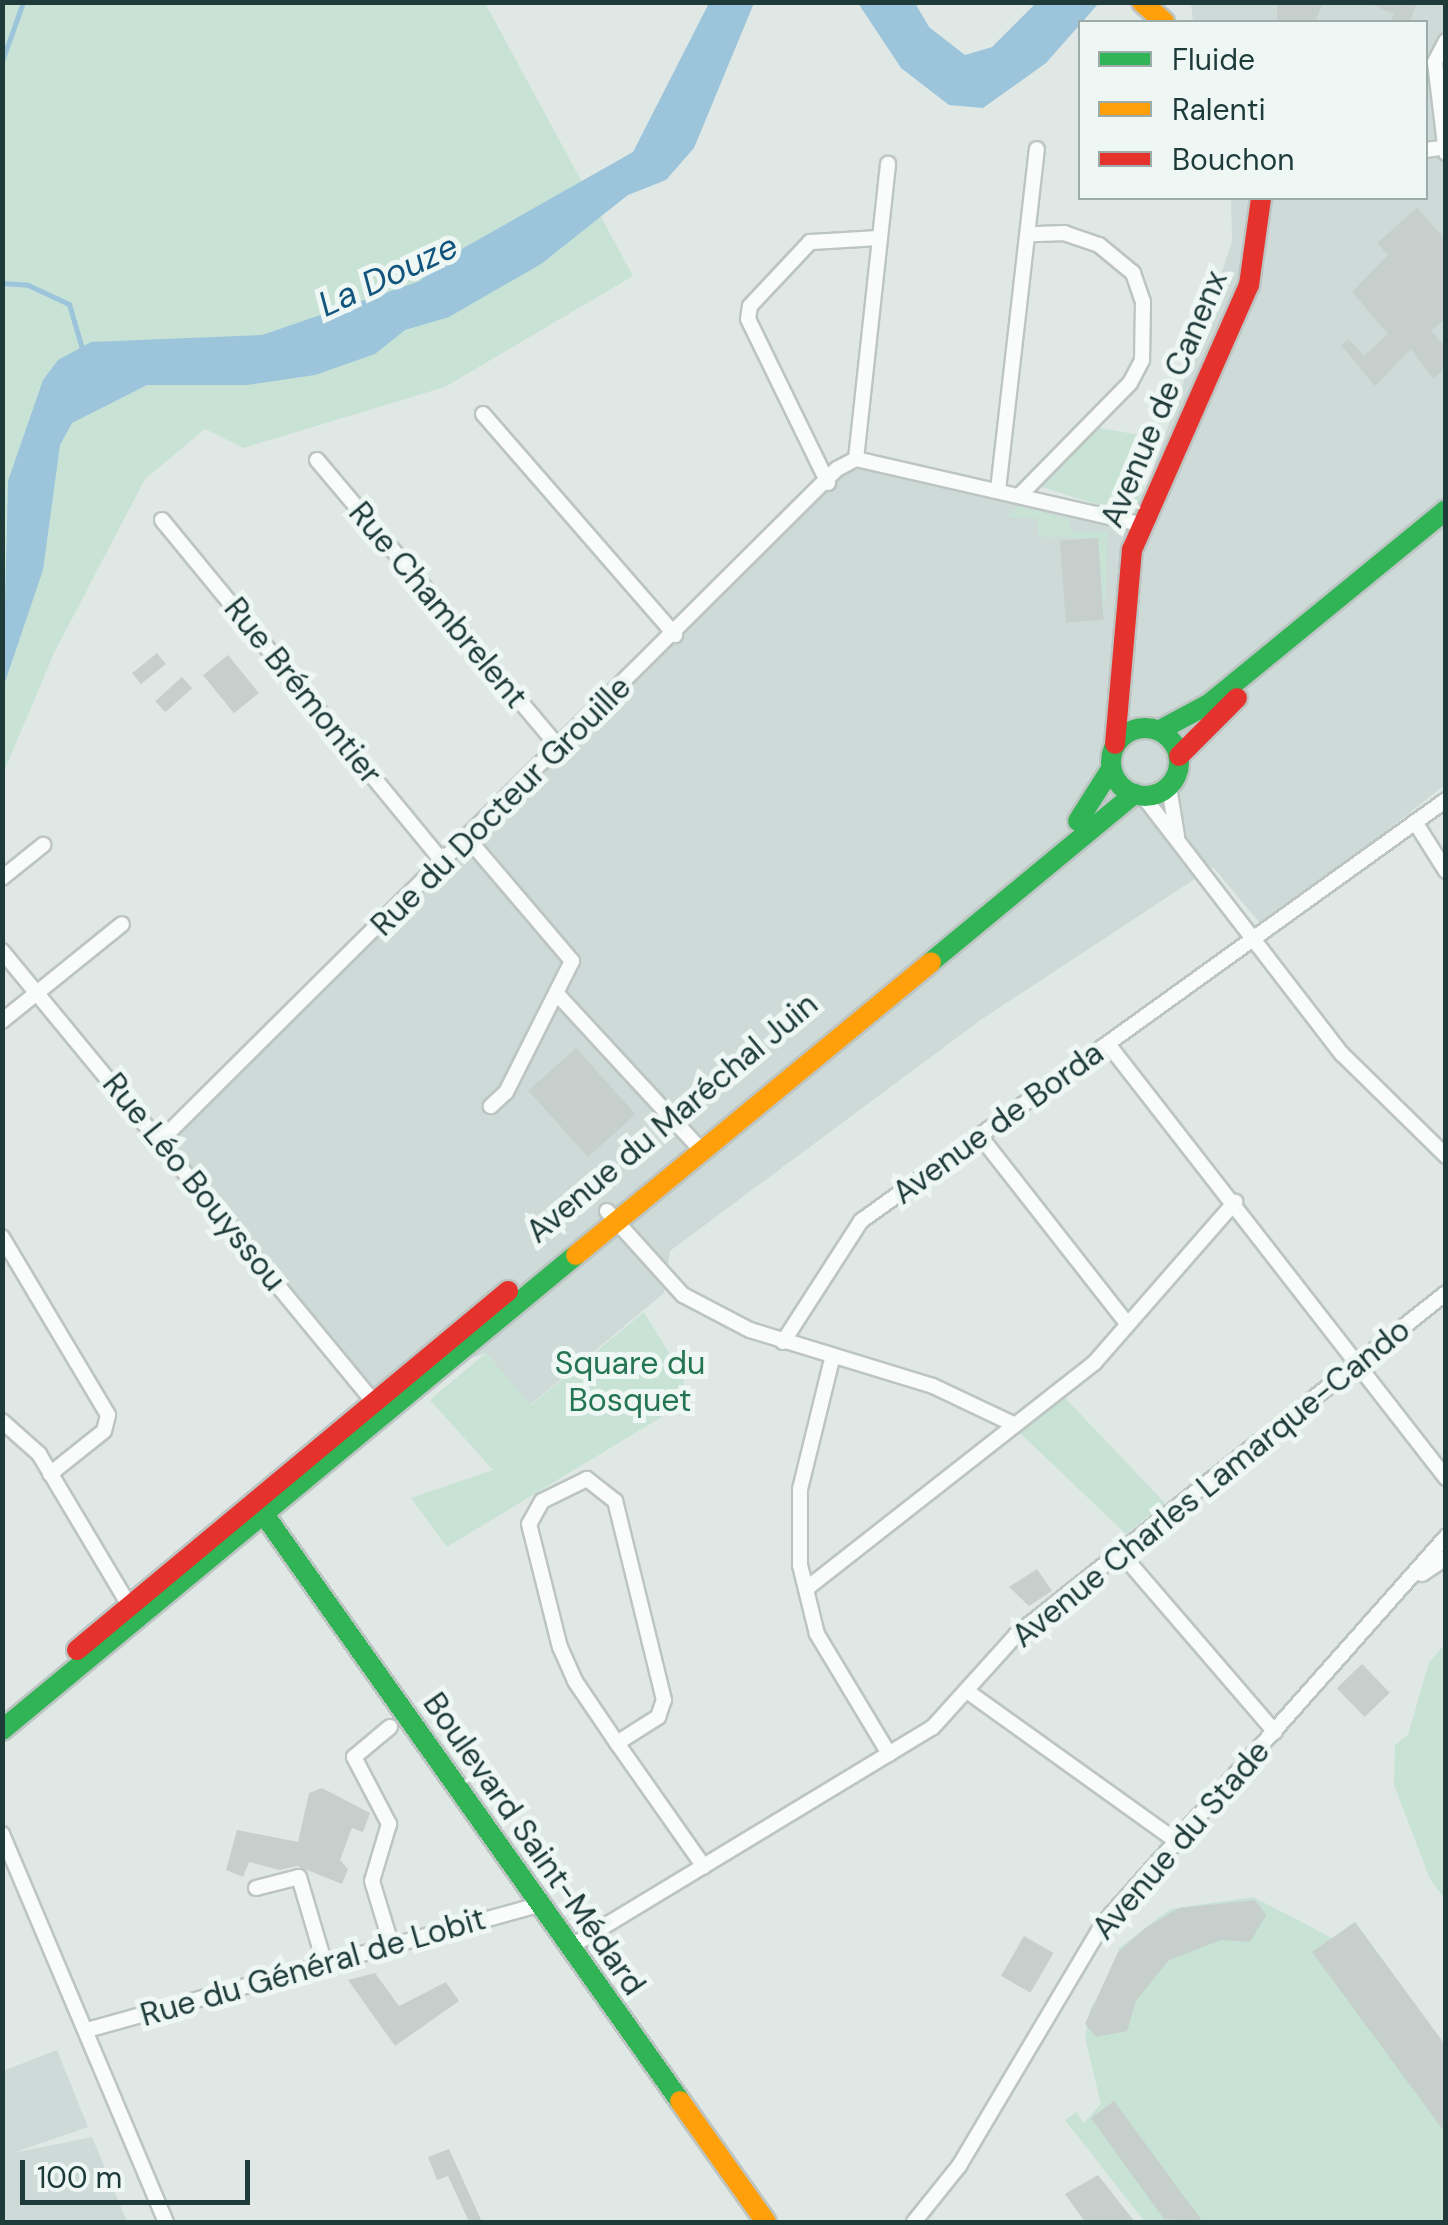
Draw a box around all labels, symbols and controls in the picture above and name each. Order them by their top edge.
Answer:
legend [1078,20,1428,200]
text: Fluide [1172,40,1255,79]
text: Ralenti [1172,90,1266,129]
text: Bouchon [1172,140,1295,179]
water label: La Douze [312,224,464,326]
street label: Avenue de Canenx [1093,265,1235,533]
street label: Rue Chambrelent [341,494,535,716]
street label: Rue Brémontier [216,590,390,792]
street label: Rue du Docteur Grouille [363,668,639,944]
street label: Avenue du Maréchal Juin [519,985,825,1251]
street label: Avenue de Borda [885,1034,1111,1212]
street label: Rue Léo Bouyssou [94,1065,294,1299]
street label: Avenue Charles Lamarque-Cando [1004,1310,1418,1656]
park label: Square du Bosquet [555,1345,705,1420]
street label: Boulevard Saint-Médard [415,1685,653,2003]
street label: Avenue du Stade [1084,1733,1278,1947]
street label: Rue du Général de Lobit [136,1899,490,2035]
scale bar [25,2140,255,2202]
text: 100 m [37,2158,122,2197]

